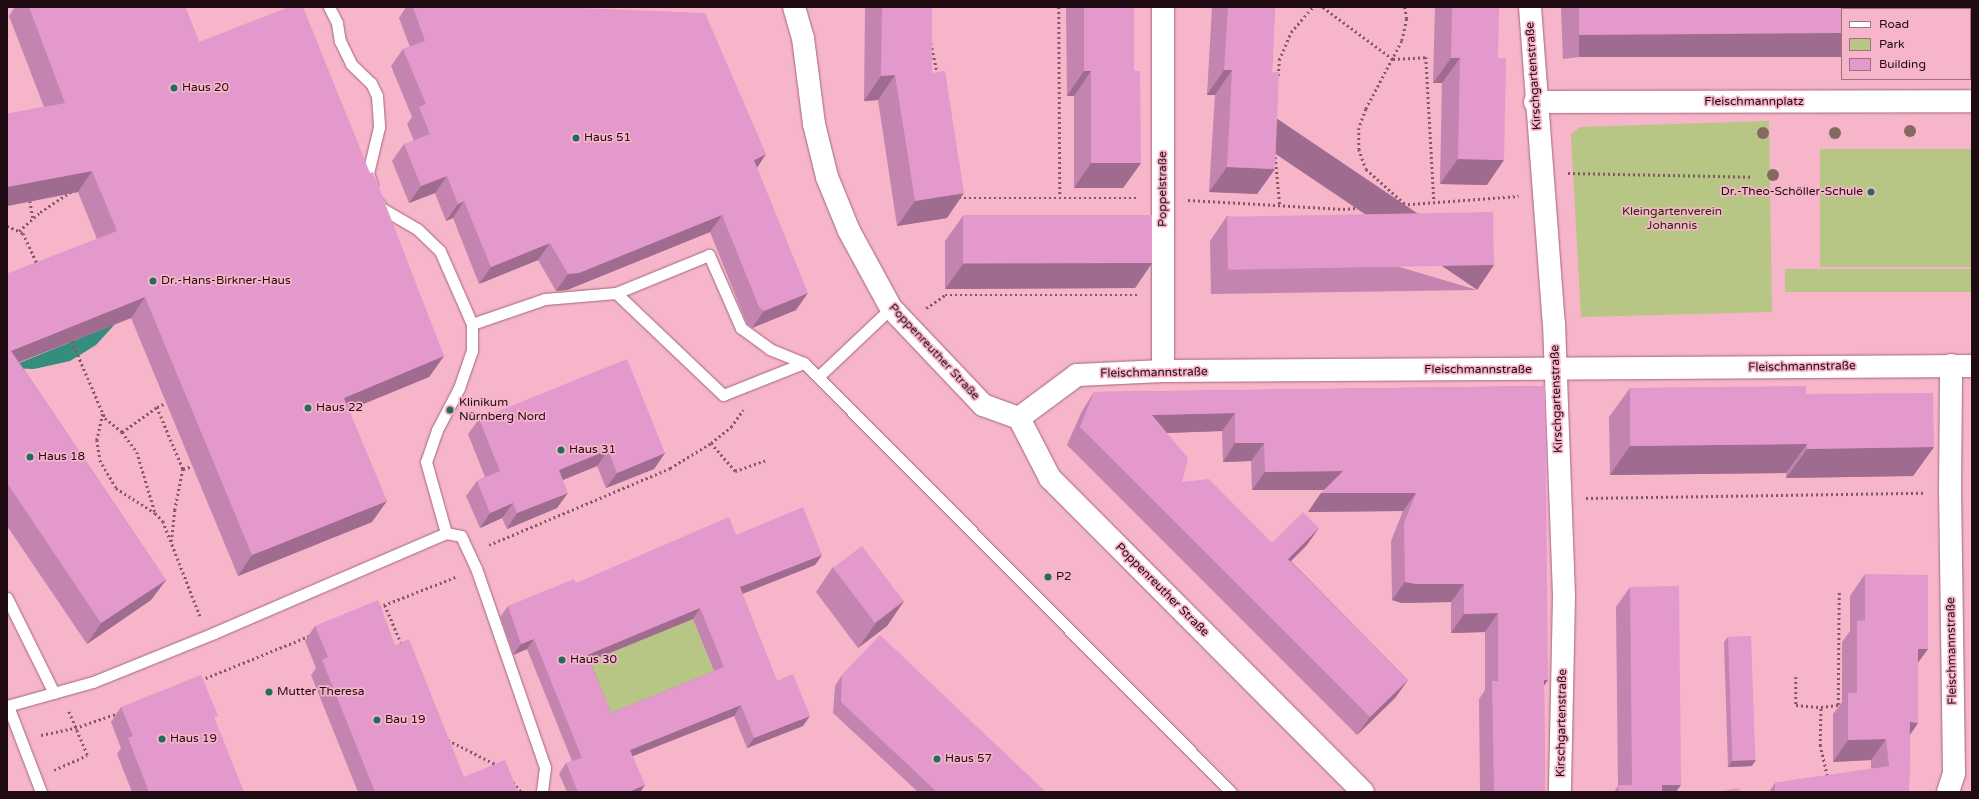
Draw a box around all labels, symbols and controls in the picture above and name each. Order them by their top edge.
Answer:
legend [1841,8,1971,80]
text: Road [1879,17,1909,31]
street label: Kirschgartenstraße [1523,21,1545,131]
text: Park [1879,37,1905,51]
text: Building [1879,57,1926,71]
place label: Haus 20 [182,81,229,95]
marker: Haus 20 [169,83,179,93]
street label: Fleischmannplatz [1704,95,1804,109]
place label: Haus 51 [584,131,631,145]
marker: Haus 51 [571,133,581,143]
street label: Poppelstraße [1156,151,1170,227]
place label: Dr.-Theo-Schöller-Schule [1721,185,1863,199]
marker: Dr.-Theo-Schöller-Schule [1866,187,1876,197]
park label: Kleingartenverein Johannis [1622,205,1722,233]
place label: Dr.-Hans-Birkner-Haus [161,274,291,288]
marker: Dr.-Hans-Birkner-Haus [148,276,158,286]
street label: Poppenreuther Straße [886,301,982,403]
street label: Kirschgartenstraße [1548,345,1566,453]
street label: Fleischmannstraße [1748,359,1856,375]
street label: Fleischmannstraße [1424,363,1532,377]
street label: Fleischmannstraße [1100,365,1208,381]
place label: Klinikum Nürnberg Nord [459,396,546,424]
place label: Haus 22 [316,401,363,415]
marker: Haus 22 [303,403,313,413]
marker: Klinikum Nürnberg Nord [444,404,456,416]
place label: Haus 31 [569,443,616,457]
marker: Haus 31 [556,445,566,455]
place label: Haus 18 [38,450,85,464]
marker: Haus 18 [25,452,35,462]
street label: Poppenreuther Straße [1112,540,1212,640]
place label: P2 [1056,570,1072,584]
marker: P2 [1043,572,1053,582]
street label: Fleischmannstraße [1944,597,1960,705]
place label: Haus 30 [570,653,617,667]
marker: Haus 30 [557,655,567,665]
street label: Kirschgartenstraße [1554,669,1570,777]
place label: Mutter Theresa [277,685,364,699]
marker: Mutter Theresa [264,687,274,697]
place label: Bau 19 [385,713,426,727]
marker: Bau 19 [372,715,382,725]
place label: Haus 19 [170,732,217,746]
marker: Haus 19 [157,734,167,744]
place label: Haus 57 [945,752,992,766]
marker: Haus 57 [932,754,942,764]

